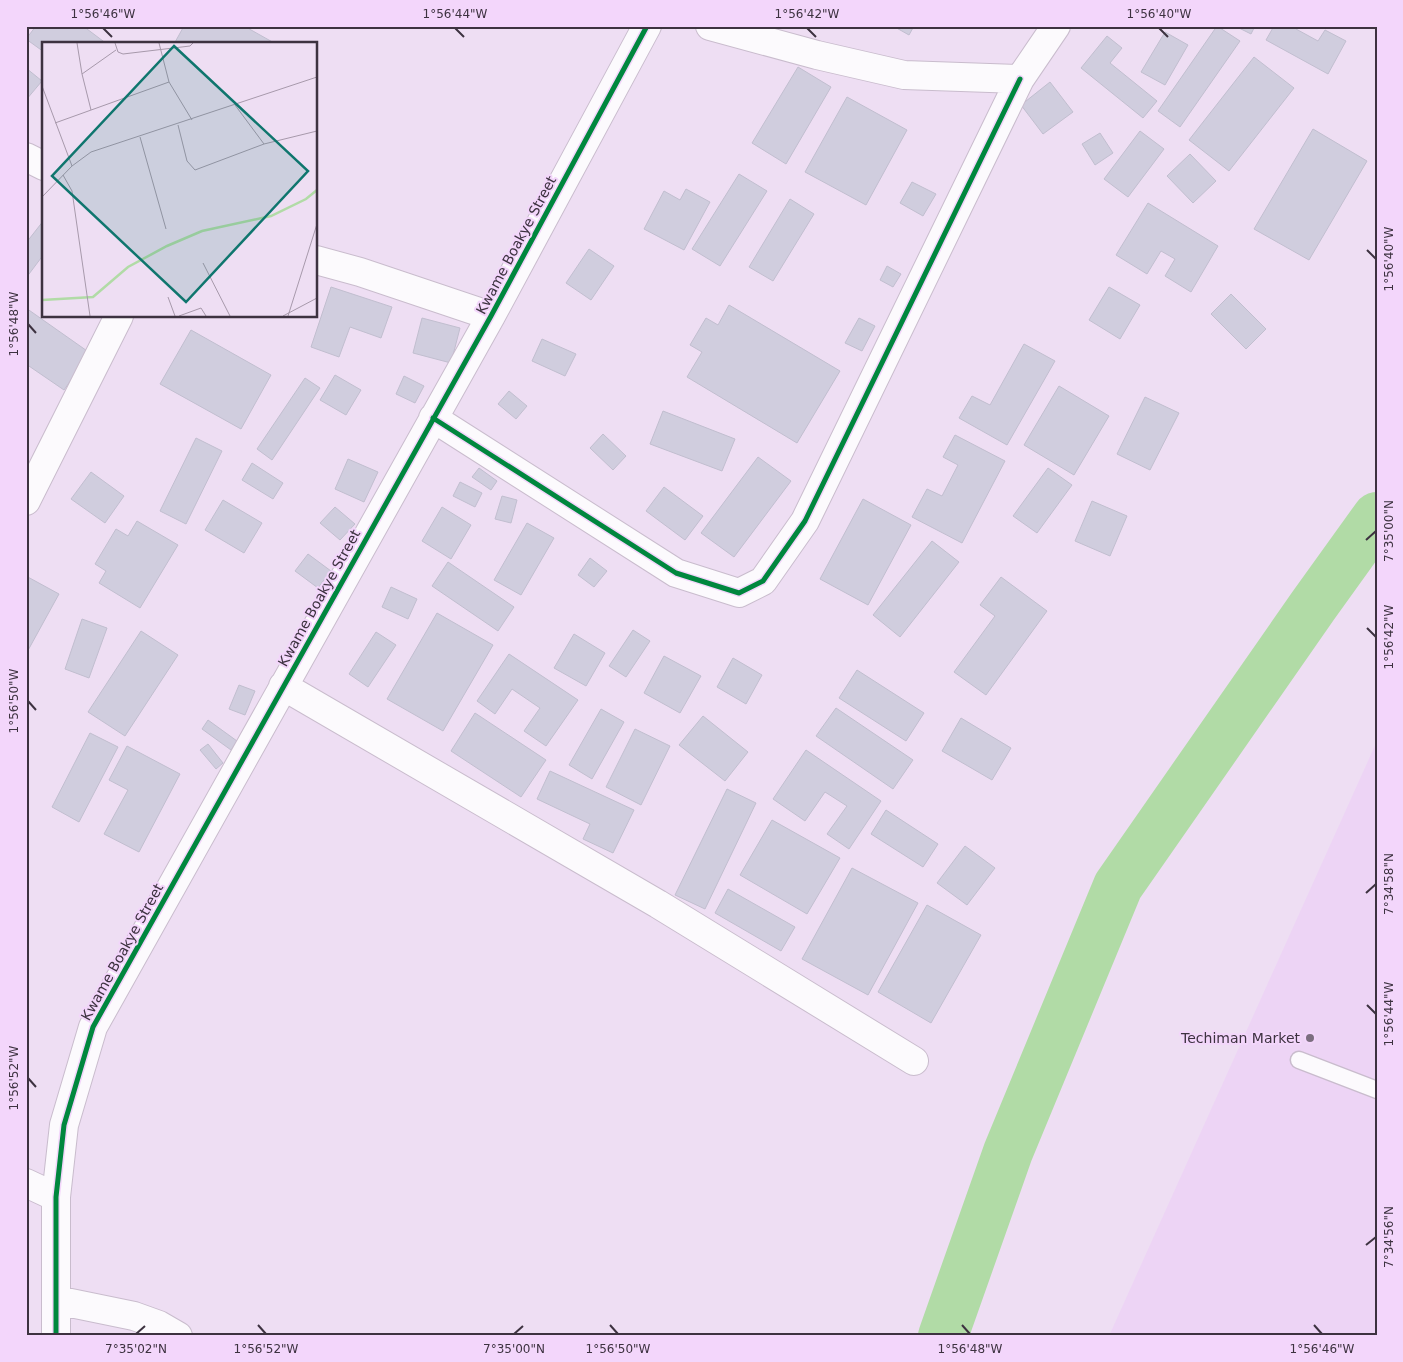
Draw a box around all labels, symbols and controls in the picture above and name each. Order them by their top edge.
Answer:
text: 1°56'46"W [71,7,136,21]
text: 1°56'44"W [423,7,488,21]
text: 1°56'42"W [775,7,840,21]
text: 1°56'40"W [1127,7,1192,21]
inset map [42,42,318,318]
street label: Kwame Boakye Street [473,173,559,317]
text: 1°56'40"W [1382,226,1396,291]
text: 1°56'48"W [7,291,21,356]
text: 7°35'00"N [1382,500,1396,562]
street label: Kwame Boakye Street [275,526,364,669]
text: 1°56'42"W [1382,604,1396,669]
text: 1°56'50"W [7,668,21,733]
text: 7°34'58"N [1382,853,1396,915]
street label: Kwame Boakye Street [78,880,167,1023]
text: 1°56'44"W [1382,981,1396,1046]
place label: Techiman Market [1180,1030,1301,1046]
marker: Techiman Market [1304,1032,1316,1044]
text: 1°56'52"W [7,1045,21,1110]
text: 7°34'56"N [1382,1206,1396,1268]
text: 7°35'02"N [105,1342,167,1356]
text: 1°56'52"W [234,1342,299,1356]
text: 7°35'00"N [483,1342,545,1356]
text: 1°56'50"W [586,1342,651,1356]
text: 1°56'48"W [938,1342,1003,1356]
text: 1°56'46"W [1290,1342,1355,1356]

